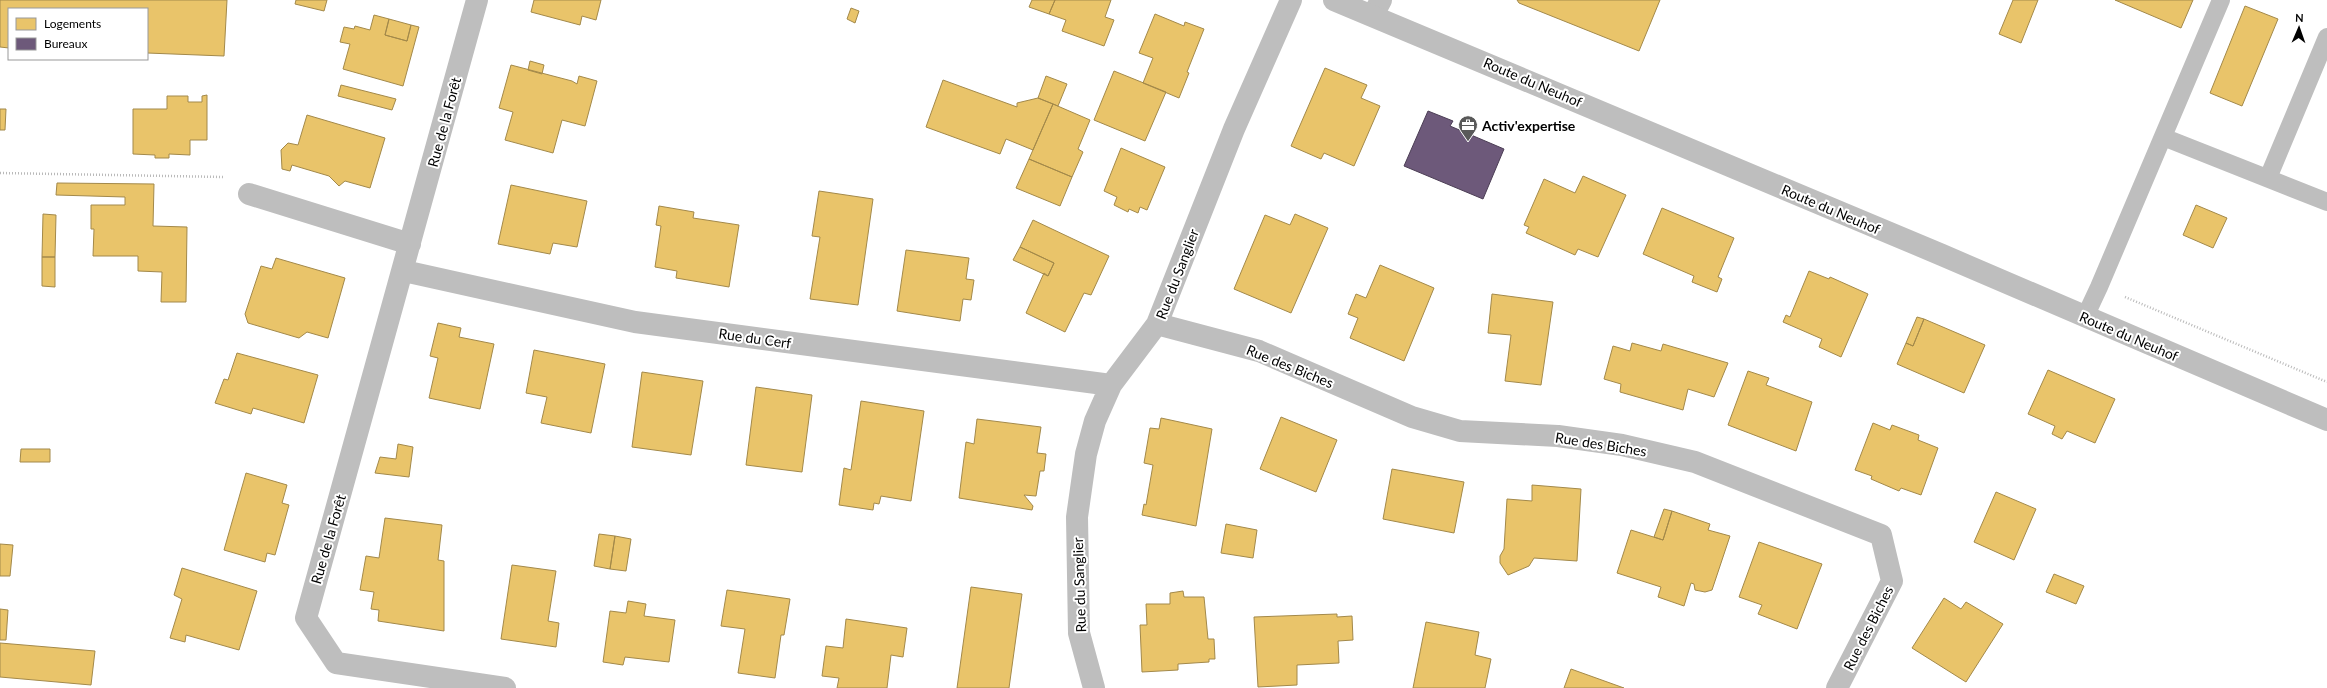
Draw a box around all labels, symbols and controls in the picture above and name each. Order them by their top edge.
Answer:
legend [8,8,148,60]
north arrow [2279,8,2319,48]
text: N [2295,11,2304,24]
text: Logements [44,16,101,31]
text: Bureaux [44,36,87,51]
street label: Route du Neuhof [1481,54,1585,110]
street label: Rue de la Forêt [424,75,464,169]
office icon: Activ'expertise [1457,114,1479,142]
place label: Activ'expertise [1481,117,1576,134]
street label: Route du Neuhof [1779,181,1883,237]
street label: Rue du Sanglier [1152,227,1202,321]
street label: Route du Neuhof [2077,308,2181,364]
street label: Rue du Cerf [718,324,792,352]
street label: Rue des Biches [1244,341,1336,391]
street label: Rue des Biches [1554,428,1648,460]
street label: Rue de la Forêt [307,492,349,586]
street label: Rue du Sanglier [1069,537,1089,633]
street label: Rue des Biches [1839,583,1897,673]

